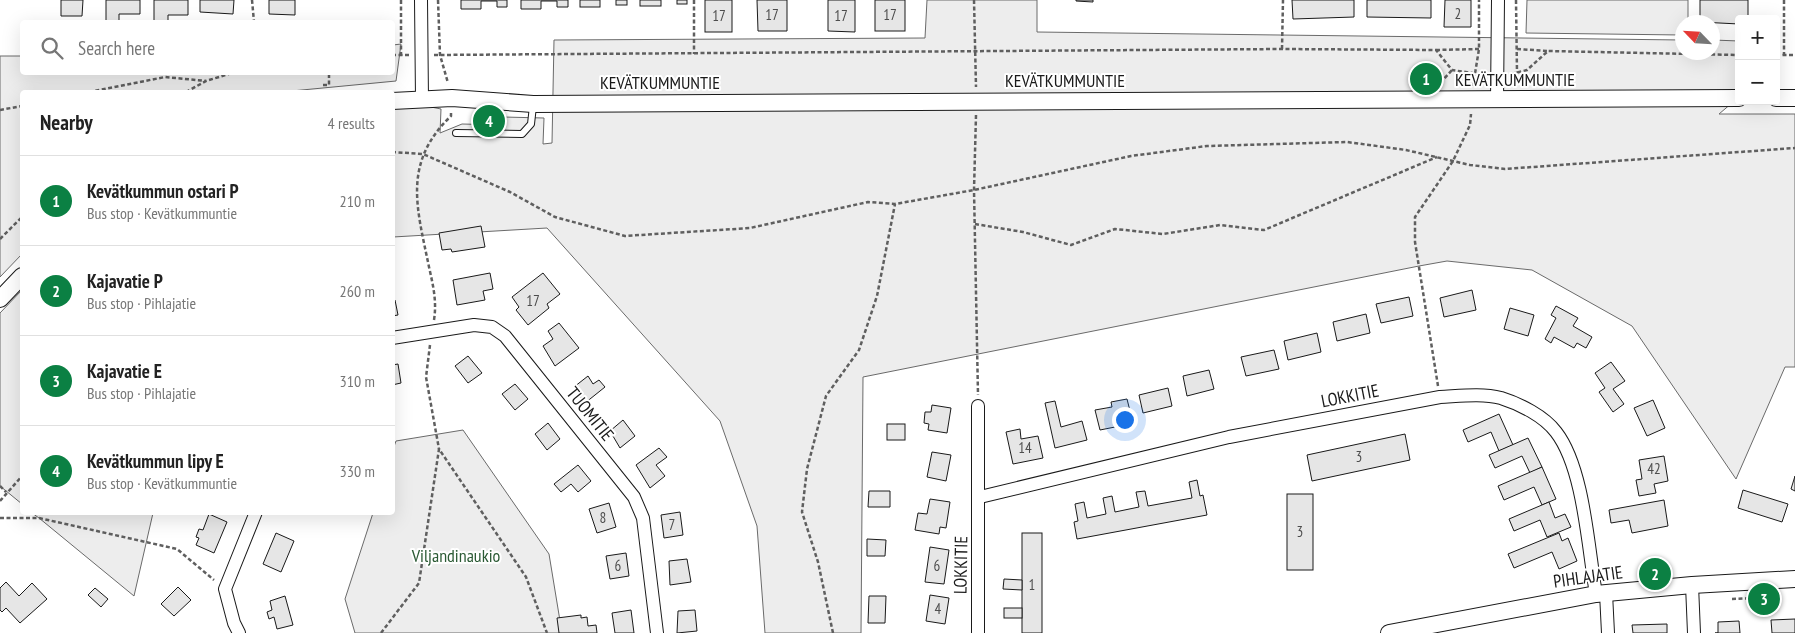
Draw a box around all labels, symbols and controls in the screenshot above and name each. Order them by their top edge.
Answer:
house number: 2 [1455,4,1461,23]
house number: 17 [765,5,779,24]
house number: 17 [883,5,897,24]
house number: 17 [712,6,726,25]
house number: 17 [834,6,848,25]
north arrow [1675,15,1720,60]
map controls [1735,15,1780,105]
button: + [1735,15,1780,60]
search box [20,20,395,75]
icon: search [38,34,66,62]
text: Search here [78,36,155,60]
pin: 1 [1410,60,1442,98]
button: − [1735,60,1780,105]
street label: KEVÄTKUMMUNTIE [1455,68,1575,91]
street label: KEVÄTKUMMUNTIE [1005,69,1125,92]
street label: KEVÄTKUMMUNTIE [600,71,720,94]
pin: 4 [473,102,505,140]
text: Nearby [40,109,93,136]
text: 4 results [328,113,375,133]
text: Kevätkummun ostari P [87,179,239,203]
text: 1 [52,191,60,211]
text: 210 m [340,191,375,211]
text: Bus stop · Kevätkummuntie [87,203,237,223]
text: Kajavatie P [87,269,163,293]
text: 2 [52,281,60,301]
text: 260 m [340,281,375,301]
house number: 17 [526,291,540,310]
text: Bus stop · Pihlajatie [87,293,196,313]
text: Kajavatie E [87,359,162,383]
text: 3 [52,371,60,391]
text: 310 m [340,371,375,391]
street label: LOKKITIE [1319,379,1381,412]
street label: TUOMITIE [562,382,619,445]
text: Bus stop · Pihlajatie [87,383,196,403]
your location [1112,407,1138,433]
house number: 14 [1018,438,1032,457]
house number: 3 [1356,447,1362,466]
text: Kevätkummun lipy E [87,449,224,473]
house number: 42 [1647,459,1661,478]
text: 4 [52,461,60,481]
text: 330 m [340,461,375,481]
text: Bus stop · Kevätkummuntie [87,473,237,493]
house number: 8 [600,508,606,527]
house number: 7 [669,515,675,534]
house number: 3 [1297,522,1303,541]
street label: LOKKITIE [948,536,973,594]
park label: Viljandinaukio [411,544,501,567]
pin: 2 [1639,555,1671,593]
house number: 6 [615,556,622,575]
house number: 6 [934,556,941,575]
street label: PIHLAJATIE [1552,560,1624,593]
house number: 1 [1029,575,1035,594]
pin: 3 [1748,580,1780,618]
house number: 4 [935,599,942,618]

